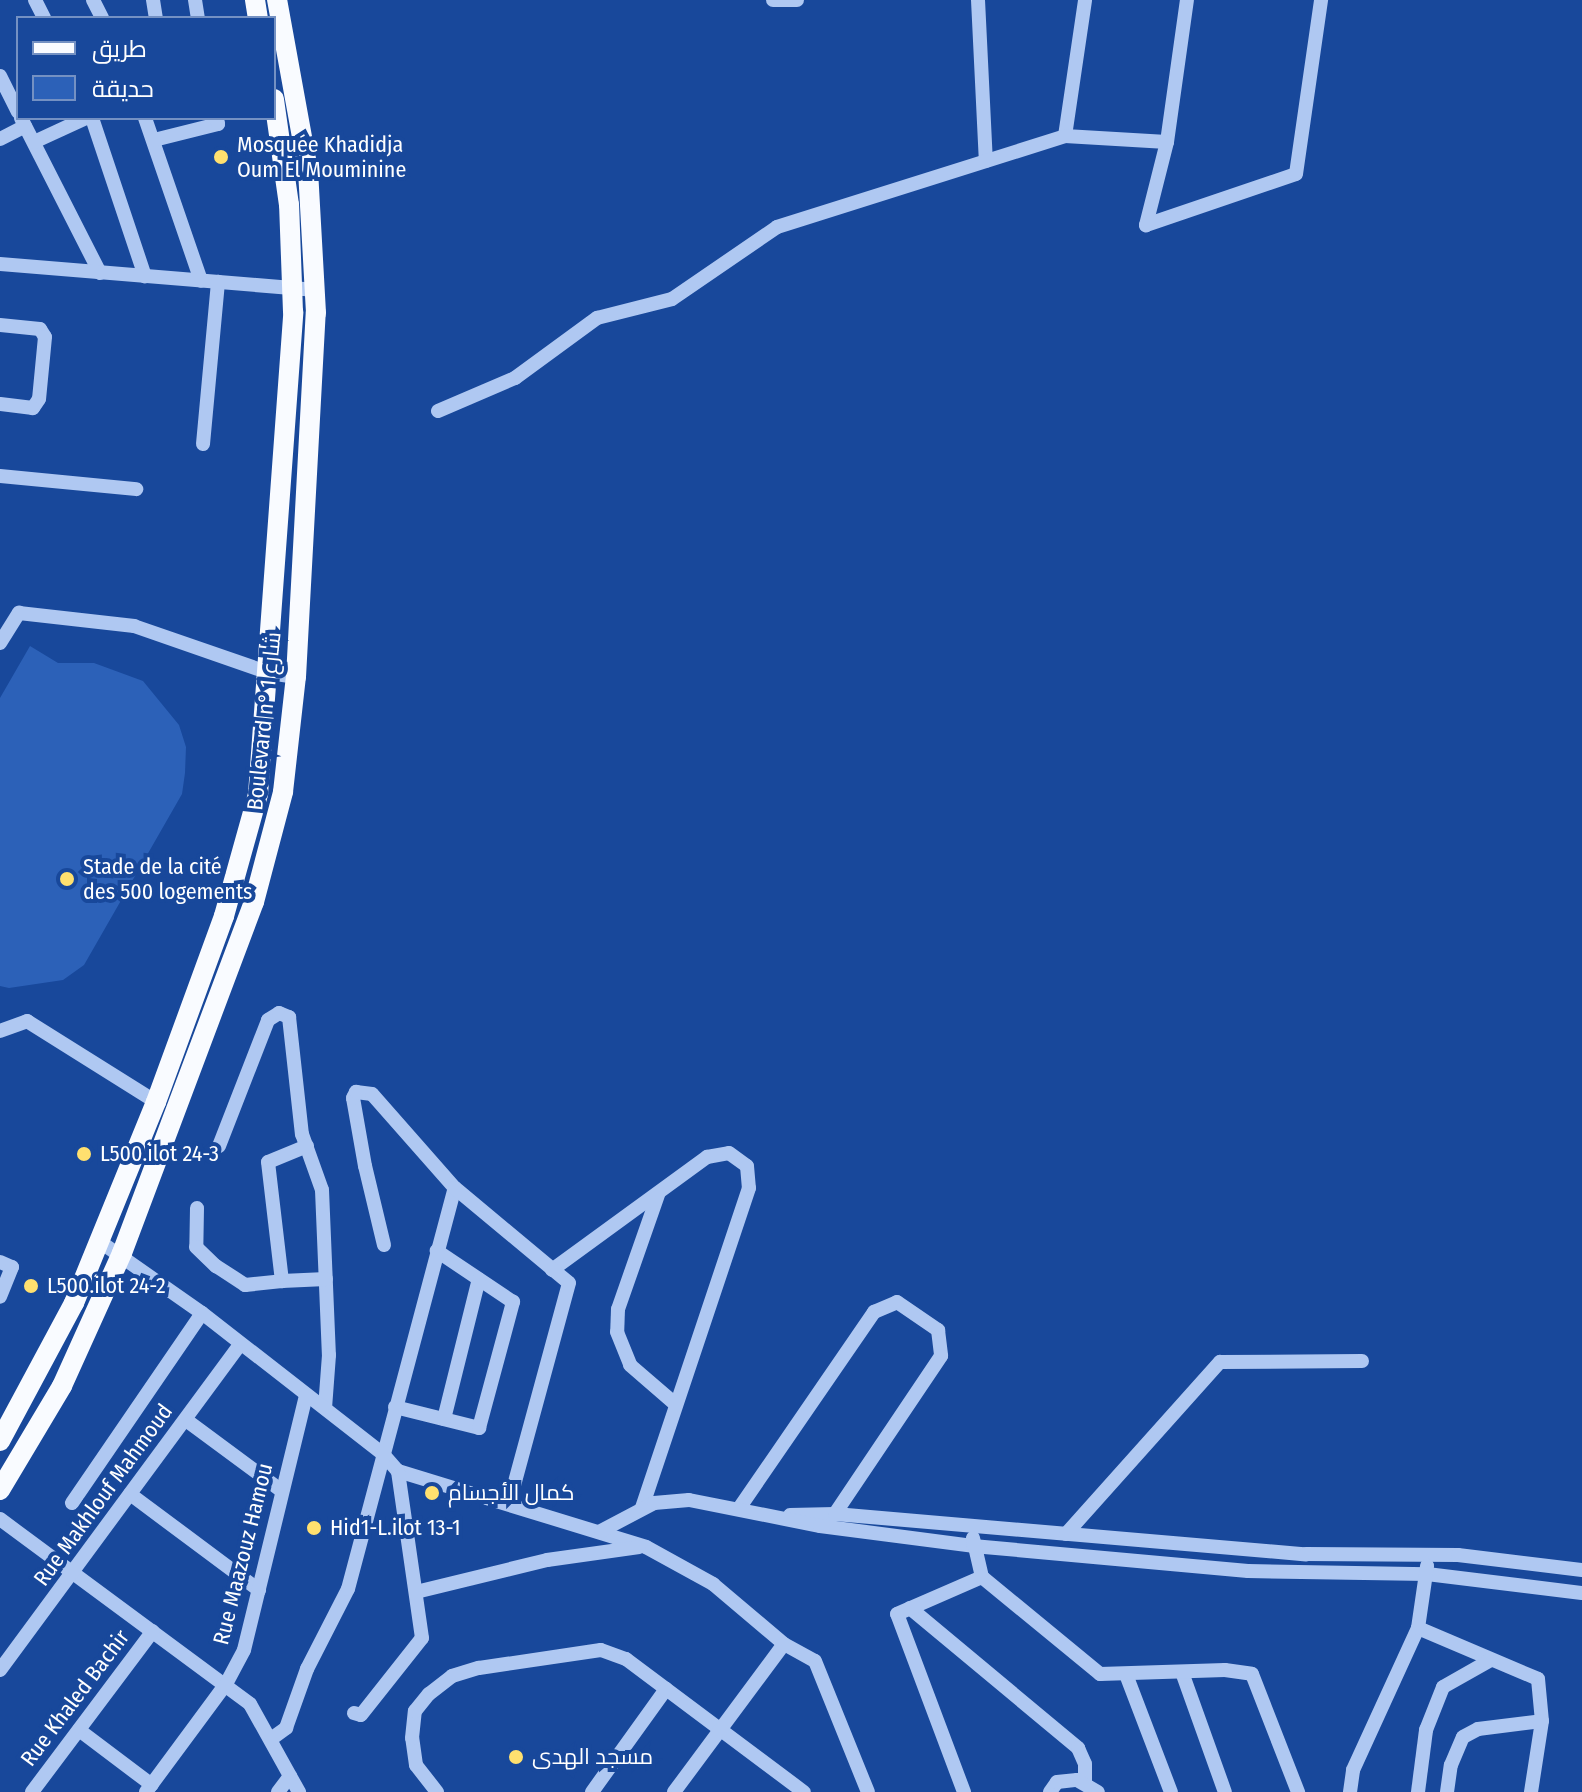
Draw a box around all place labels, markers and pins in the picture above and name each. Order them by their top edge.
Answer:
place label: Mosquée Khadidja Oum El Mouminine [237,131,406,182]
marker: Mosquée Khadidja Oum El Mouminine [212,148,230,166]
place label: Stade de la cité des 500 logements [83,853,253,904]
marker: Stade de la cité des 500 logements [58,870,76,888]
place label: L500.ilot 24-3 [100,1141,219,1167]
marker: L500.ilot 24-3 [75,1145,93,1163]
place label: L500.ilot 24-2 [47,1273,166,1299]
marker: L500.ilot 24-2 [22,1277,40,1295]
place label: كمال الأجسام [448,1480,574,1506]
marker: كمال الأجسام [423,1484,441,1502]
place label: Hid1-L.ilot 13-1 [330,1515,461,1541]
marker: Hid1-L.ilot 13-1 [305,1519,323,1537]
place label: مسجد الهدى [532,1744,653,1770]
marker: مسجد الهدى [507,1748,525,1766]

